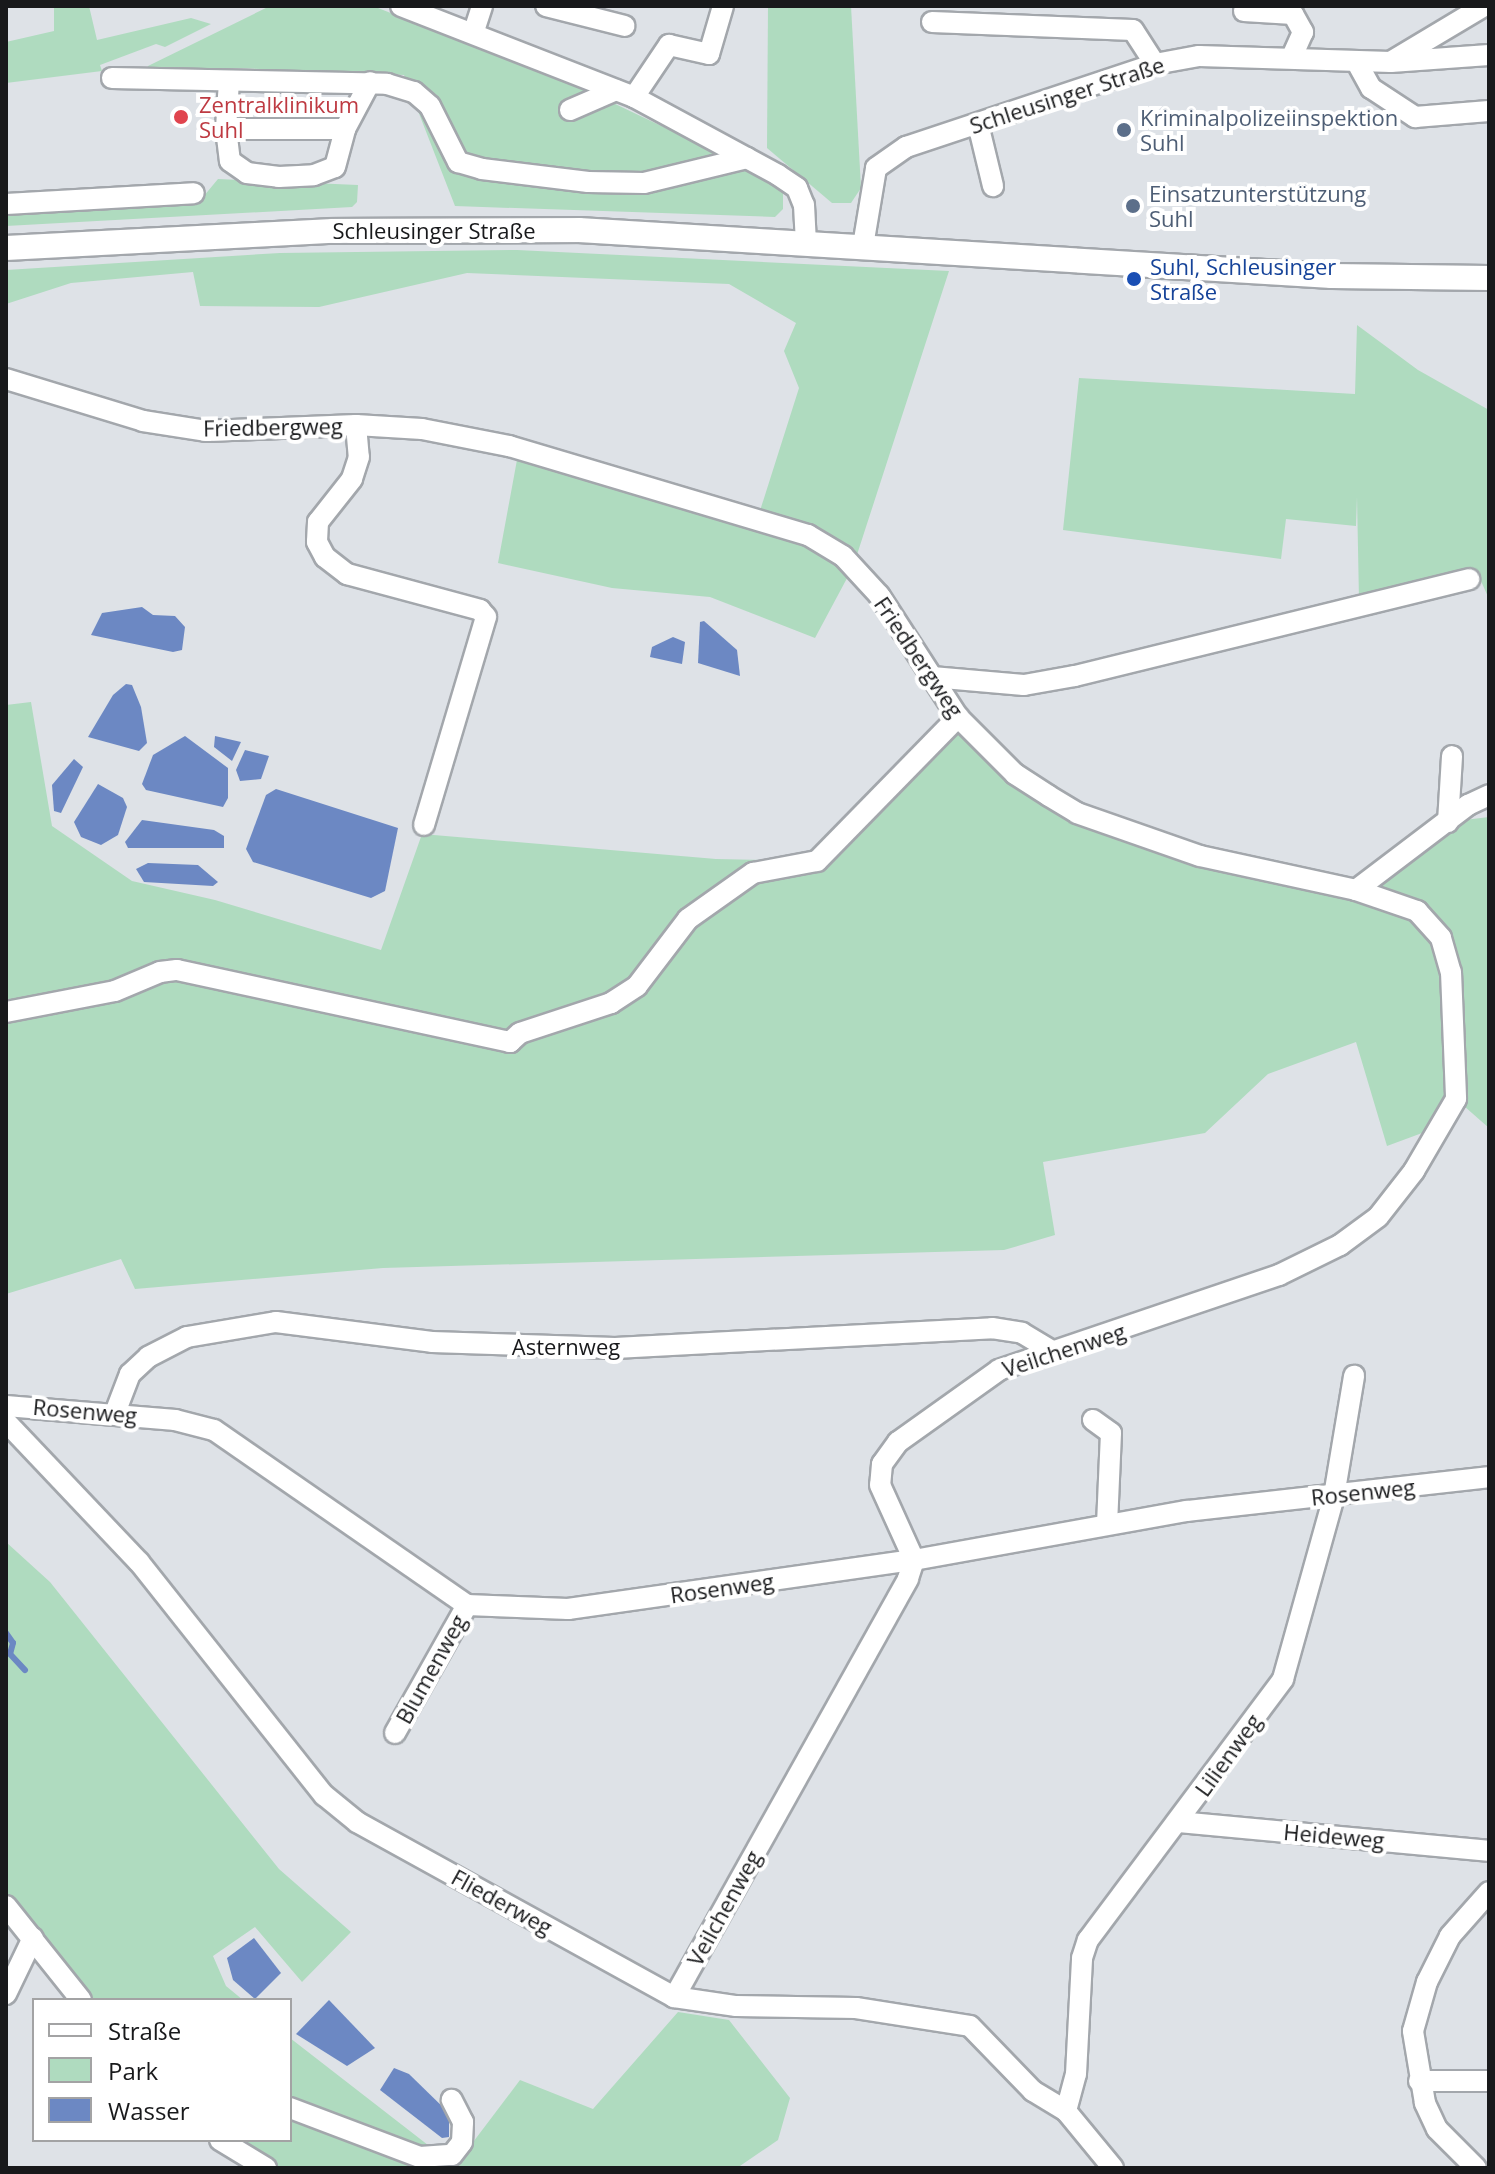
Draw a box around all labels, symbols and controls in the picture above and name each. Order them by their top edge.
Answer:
street label: Schleusinger Straße [966,51,1168,139]
place label: Zentralklinikum Suhl [199,91,359,142]
place label: Kriminalpolizeiinspektion Suhl [1140,104,1398,156]
marker: Zentralklinikum Suhl [170,106,192,128]
marker: Kriminalpolizeiinspektion Suhl [1115,121,1133,139]
place label: Einsatzunterstützung Suhl [1149,180,1366,232]
marker: Einsatzunterstützung Suhl [1124,197,1142,215]
street label: Schleusinger Straße [332,218,536,244]
place label: Suhl, Schleusinger Straße [1150,253,1336,304]
marker: Suhl, Schleusinger Straße [1125,270,1143,288]
street label: Friedbergweg [203,413,343,441]
street label: Friedbergweg [869,592,969,722]
street label: Veilchenweg [999,1318,1129,1382]
street label: Asternweg [512,1334,620,1360]
street label: Rosenweg [32,1393,138,1429]
street label: Rosenweg [1310,1473,1416,1511]
street label: Rosenweg [668,1568,776,1608]
street label: Blumenweg [390,1610,472,1728]
street label: Lilienweg [1189,1709,1267,1801]
street label: Heideweg [1282,1818,1386,1854]
street label: Veilchenweg [681,1846,767,1970]
street label: Fliederweg [447,1864,557,1940]
legend [32,1998,292,2142]
text: Straße [108,2014,181,2047]
text: Park [108,2054,158,2087]
text: Wasser [108,2094,190,2127]

